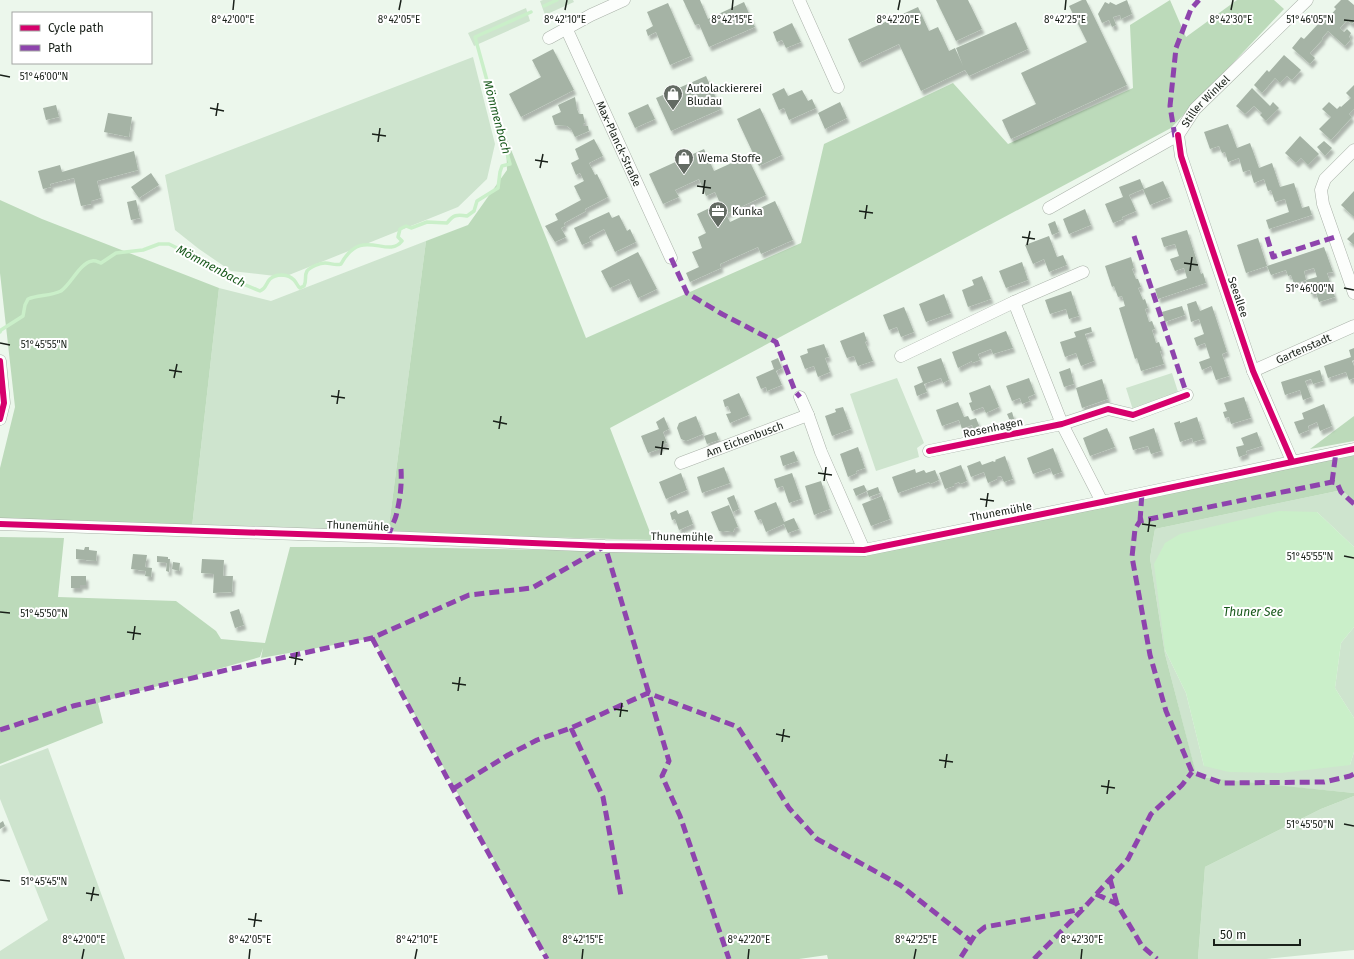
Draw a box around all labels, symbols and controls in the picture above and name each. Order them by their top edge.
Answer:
legend [12,12,152,64]
text: 8°42'00"E [211,14,255,26]
text: 8°42'05"E [378,14,420,26]
text: 8°42'10"E [544,14,586,26]
text: 8°42'15"E [711,14,753,26]
text: 8°42'20"E [877,14,919,26]
text: 8°42'25"E [1044,14,1086,26]
text: 8°42'30"E [1210,14,1252,26]
text: 51°46'05"N [1286,14,1334,26]
text: Cycle path [48,21,104,35]
text: Path [48,41,72,55]
text: 51°46'00"N [20,71,68,83]
street label: Stiller Winkel [1178,72,1232,130]
water label: Mömmenbach [480,78,514,156]
place label: Autolackiererei Bludau [687,82,762,108]
shop icon: Autolackiererei Bludau [662,83,684,111]
street label: Max-Planck-Straße [594,99,644,189]
shop icon: Wema Stoffe [673,147,695,175]
place label: Wema Stoffe [698,152,761,165]
office icon: Kunka [707,200,729,228]
place label: Kunka [732,205,763,218]
water label: Mömmenbach [174,242,248,290]
street label: Seeallee [1225,275,1251,319]
text: 51°46'00"N [1286,283,1334,295]
street label: Gartenstadt [1274,331,1333,367]
text: 51°45'55"N [21,339,67,351]
street label: Rosenhagen [962,415,1024,441]
street label: Am Eichenbusch [704,418,785,459]
street label: Thunemühle [969,500,1033,524]
street label: Thunemühle [327,518,389,534]
street label: Thunemühle [651,530,713,544]
text: 51°45'55"N [1287,551,1333,563]
water label: Thuner See [1223,605,1283,619]
text: 51°45'50"N [20,608,68,620]
text: 51°45'50"N [1286,819,1334,831]
text: 51°45'45"N [21,876,67,888]
scale bar [1214,921,1300,947]
text: 50 m [1220,928,1246,942]
text: 8°42'00"E [62,934,106,946]
text: 8°42'05"E [229,934,271,946]
text: 8°42'10"E [396,934,438,946]
text: 8°42'15"E [562,934,604,946]
text: 8°42'20"E [728,934,770,946]
text: 8°42'25"E [895,934,937,946]
text: 8°42'30"E [1061,934,1103,946]

